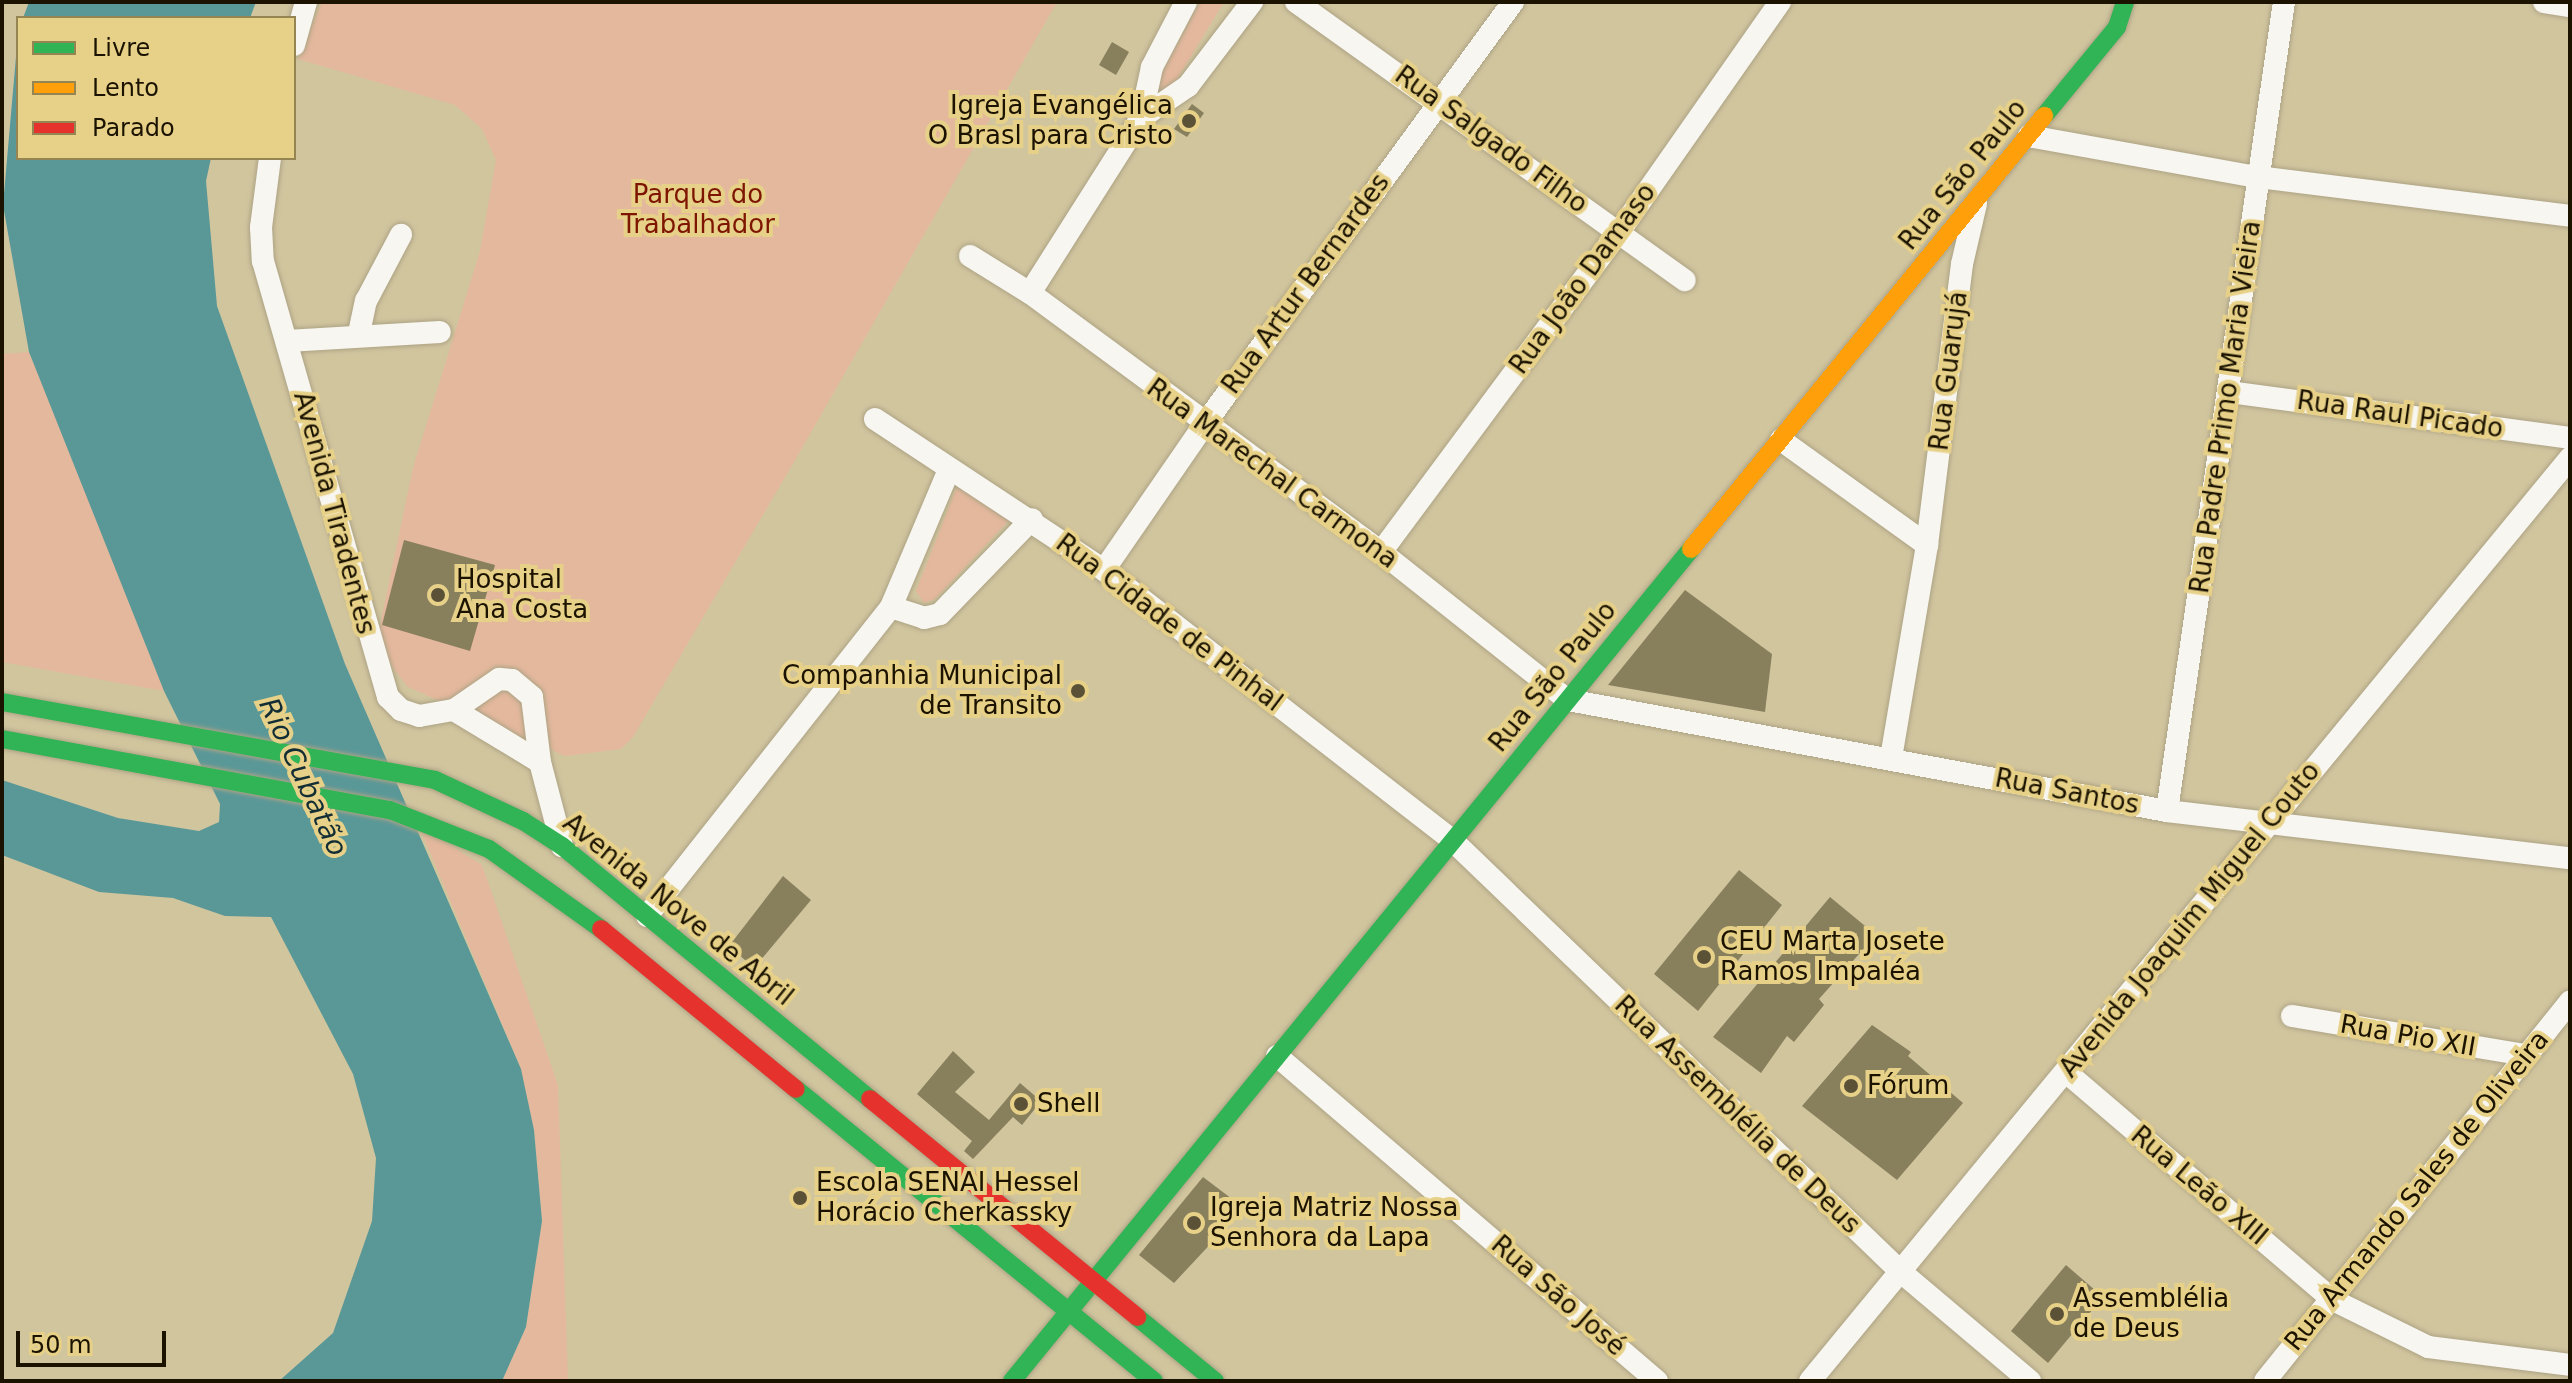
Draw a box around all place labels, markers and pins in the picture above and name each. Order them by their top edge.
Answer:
place label: Igreja Evangélica O Brasl para Cristo [928,90,1173,152]
marker: Igreja Evangélica O Brasl para Cristo [1180,112,1198,130]
place label: Hospital Ana Costa [456,564,588,626]
marker: Hospital Ana Costa [427,584,449,606]
place label: Companhia Municipal de Transito [782,660,1062,722]
marker: Companhia Municipal de Transito [1069,682,1087,700]
place label: CEU Marta Josete Ramos Impaléa [1720,926,1945,988]
marker: CEU Marta Josete Ramos Impaléa [1695,948,1713,966]
place label: Fórum [1867,1070,1949,1102]
marker: Fórum [1842,1077,1860,1095]
place label: Shell [1037,1088,1100,1120]
marker: Shell [1012,1095,1030,1113]
place label: Escola SENAI Hessel Horácio Cherkassky [816,1167,1080,1228]
marker: Escola SENAI Hessel Horácio Cherkassky [791,1189,809,1207]
place label: Igreja Matriz Nossa Senhora da Lapa [1210,1192,1458,1254]
marker: Igreja Matriz Nossa Senhora da Lapa [1185,1214,1203,1232]
place label: Assemblélia de Deus [2073,1283,2229,1344]
marker: Assemblélia de Deus [2048,1305,2066,1323]

